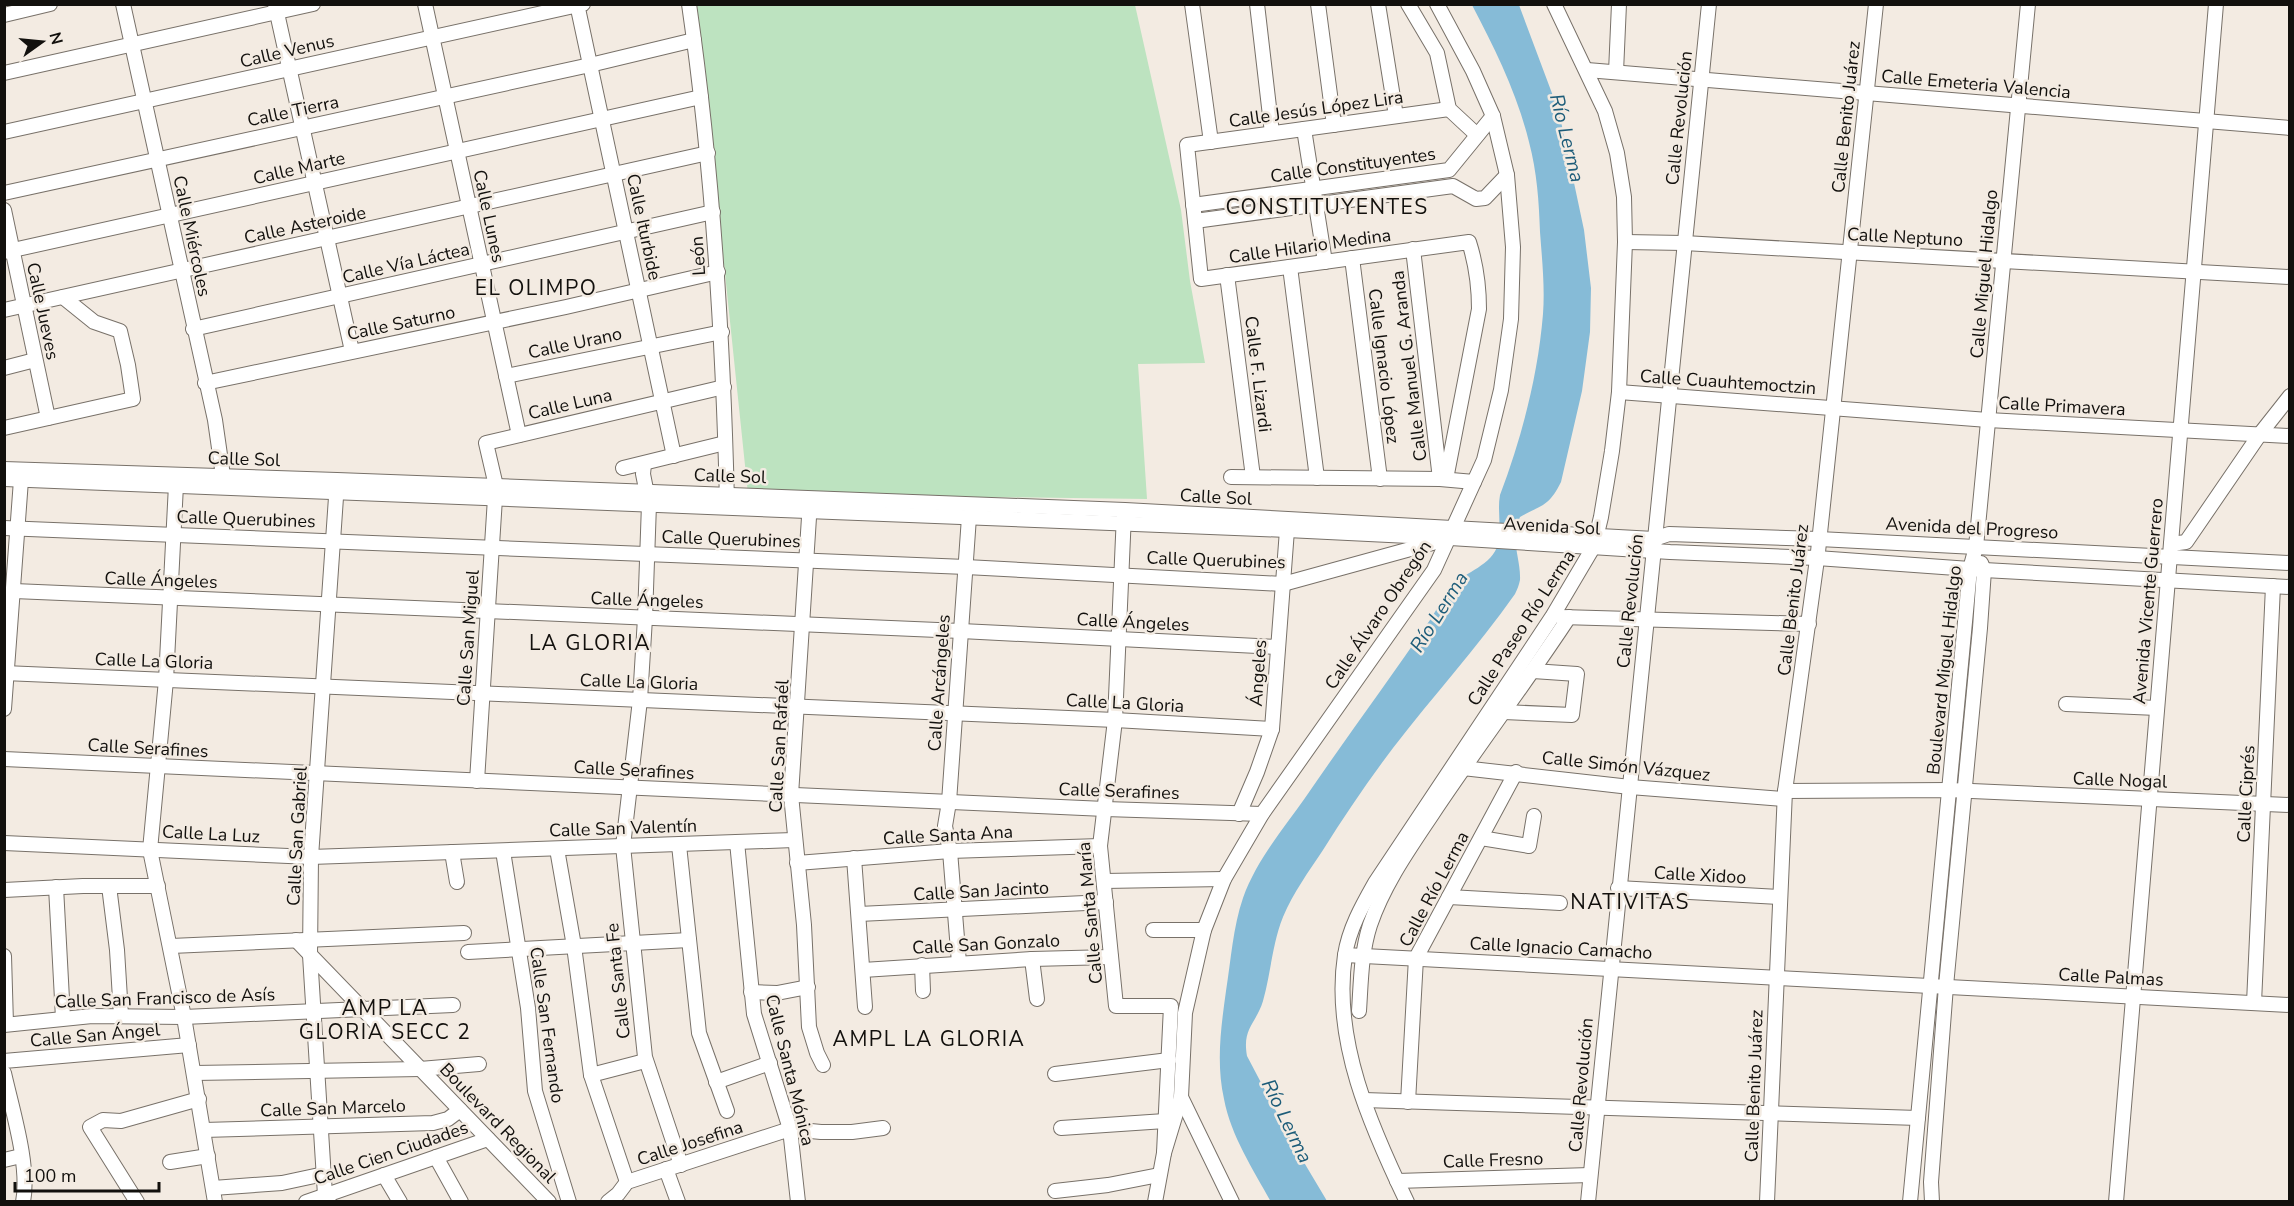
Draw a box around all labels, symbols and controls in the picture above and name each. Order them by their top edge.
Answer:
north arrow [12,12,72,72]
street label: Calle Venus [238,29,336,73]
text: N [43,30,68,47]
street label: Calle Benito Juárez [1826,40,1866,194]
street label: Calle Revolución [1660,50,1698,186]
street label: Calle Emeteria Valencia [1880,64,2072,104]
street label: Calle Jesús López Lira [1227,85,1405,133]
street label: Calle Tierra [245,90,341,132]
water label: Río Lerma [1543,91,1591,185]
street label: Calle Constituyentes [1269,142,1437,188]
street label: Calle Marte [251,146,347,190]
street label: Calle Lunes [467,167,511,265]
street label: Calle Iturbide [621,172,667,282]
street label: Calle Miércoles [167,173,217,299]
street label: Calle Miguel Hidalgo [1965,188,2003,360]
district label: CONSTITUYENTES [1225,193,1429,221]
street label: Calle Asteroide [242,200,368,250]
street label: Calle Neptuno [1846,222,1964,252]
street label: Calle Hilario Medina [1227,223,1393,269]
street label: León [685,235,711,277]
street label: Calle Vía Láctea [340,237,472,289]
street label: Calle Jueves [21,260,65,362]
street label: Calle Manuel G. Aranda [1385,269,1433,463]
district label: EL OLIMPO [475,274,597,302]
street label: Calle Ignacio López [1363,287,1405,445]
street label: Calle Saturno [345,300,457,346]
street label: Calle F. Lizardi [1239,314,1277,434]
street label: Calle Urano [526,321,624,365]
street label: Calle Cuauhtemoctzin [1639,364,1817,400]
street label: Calle Luna [526,383,614,425]
street label: Calle Primavera [1998,391,2126,421]
street label: Calle Sol [207,446,281,472]
street label: Calle Sol [693,463,767,489]
street label: Calle Sol [1179,483,1254,511]
street label: Avenida Vicente Guerrero [2127,497,2169,705]
street label: Calle Querubines [176,505,316,533]
street label: Avenida Sol [1503,511,1602,541]
street label: Avenida del Progreso [1885,511,2059,545]
street label: Calle Benito Juárez [1772,523,1814,677]
street label: Calle Querubines [661,525,801,553]
street label: Calle Revolución [1611,533,1649,669]
street label: Calle Álvaro Obregón [1319,536,1437,694]
street label: Calle Querubines [1146,546,1286,574]
street label: Calle Paseo Río Lerma [1462,546,1580,710]
street label: Boulevard Miguel Hidalgo [1921,564,1967,776]
street label: Calle Ángeles [104,566,218,594]
water label: Río Lerma [1404,566,1474,658]
street label: Calle San Miguel [451,568,485,707]
street label: Calle Ángeles [590,586,704,614]
street label: Calle Ángeles [1076,607,1190,637]
street label: Calle Arcángeles [922,614,956,752]
district label: LA GLORIA [529,629,651,657]
street label: Ángeles [1244,639,1272,707]
street label: Calle La Gloria [94,647,214,675]
street label: Calle La Gloria [579,668,699,696]
street label: Calle San Rafaél [764,678,795,813]
street label: Calle La Gloria [1065,688,1185,718]
street label: Calle Serafines [87,733,209,763]
street label: Calle Simón Vázquez [1541,745,1711,787]
street label: Calle Ciprés [2231,745,2261,843]
street label: Calle Serafines [573,755,695,785]
street label: Calle San Gabriel [281,765,313,907]
street label: Calle Nogal [2072,766,2168,794]
street label: Calle Serafines [1058,777,1180,805]
street label: Calle San Valentín [549,813,697,843]
street label: Calle La Luz [161,819,261,849]
street label: Calle Santa Ana [882,820,1014,850]
street label: Calle Río Lerma [1393,827,1475,951]
street label: Calle Santa María [1072,841,1108,985]
street label: Calle Xidoo [1653,861,1747,889]
street label: Calle San Jacinto [913,875,1049,907]
district label: NATIVITAS [1570,888,1690,916]
street label: Calle Santa Fe [600,922,636,1040]
street label: Calle San Gonzalo [912,928,1060,960]
street label: Calle Ignacio Camacho [1469,931,1653,965]
street label: Calle San Fernando [524,945,570,1105]
street label: Calle Palmas [2058,962,2164,992]
street label: Calle San Francisco de Asís [54,982,276,1014]
street label: Calle Santa Mónica [760,992,820,1148]
district label: AMP LA GLORIA SECC 2 [299,994,471,1046]
street label: Calle Benito Juárez [1739,1009,1769,1163]
street label: Calle San Ángel [29,1017,162,1053]
street label: Calle Revolución [1563,1017,1599,1153]
district label: AMPL LA GLORIA [833,1025,1025,1053]
street label: Boulevard Regional [434,1058,562,1189]
water label: Río Lerma [1255,1074,1319,1168]
street label: Calle San Marcelo [260,1093,406,1123]
street label: Calle Cien Ciudades [311,1115,471,1191]
street label: Calle Josefina [634,1115,746,1171]
street label: Calle Fresno [1442,1146,1544,1174]
scale bar [15,1155,159,1193]
text: 100 m [24,1164,76,1188]

